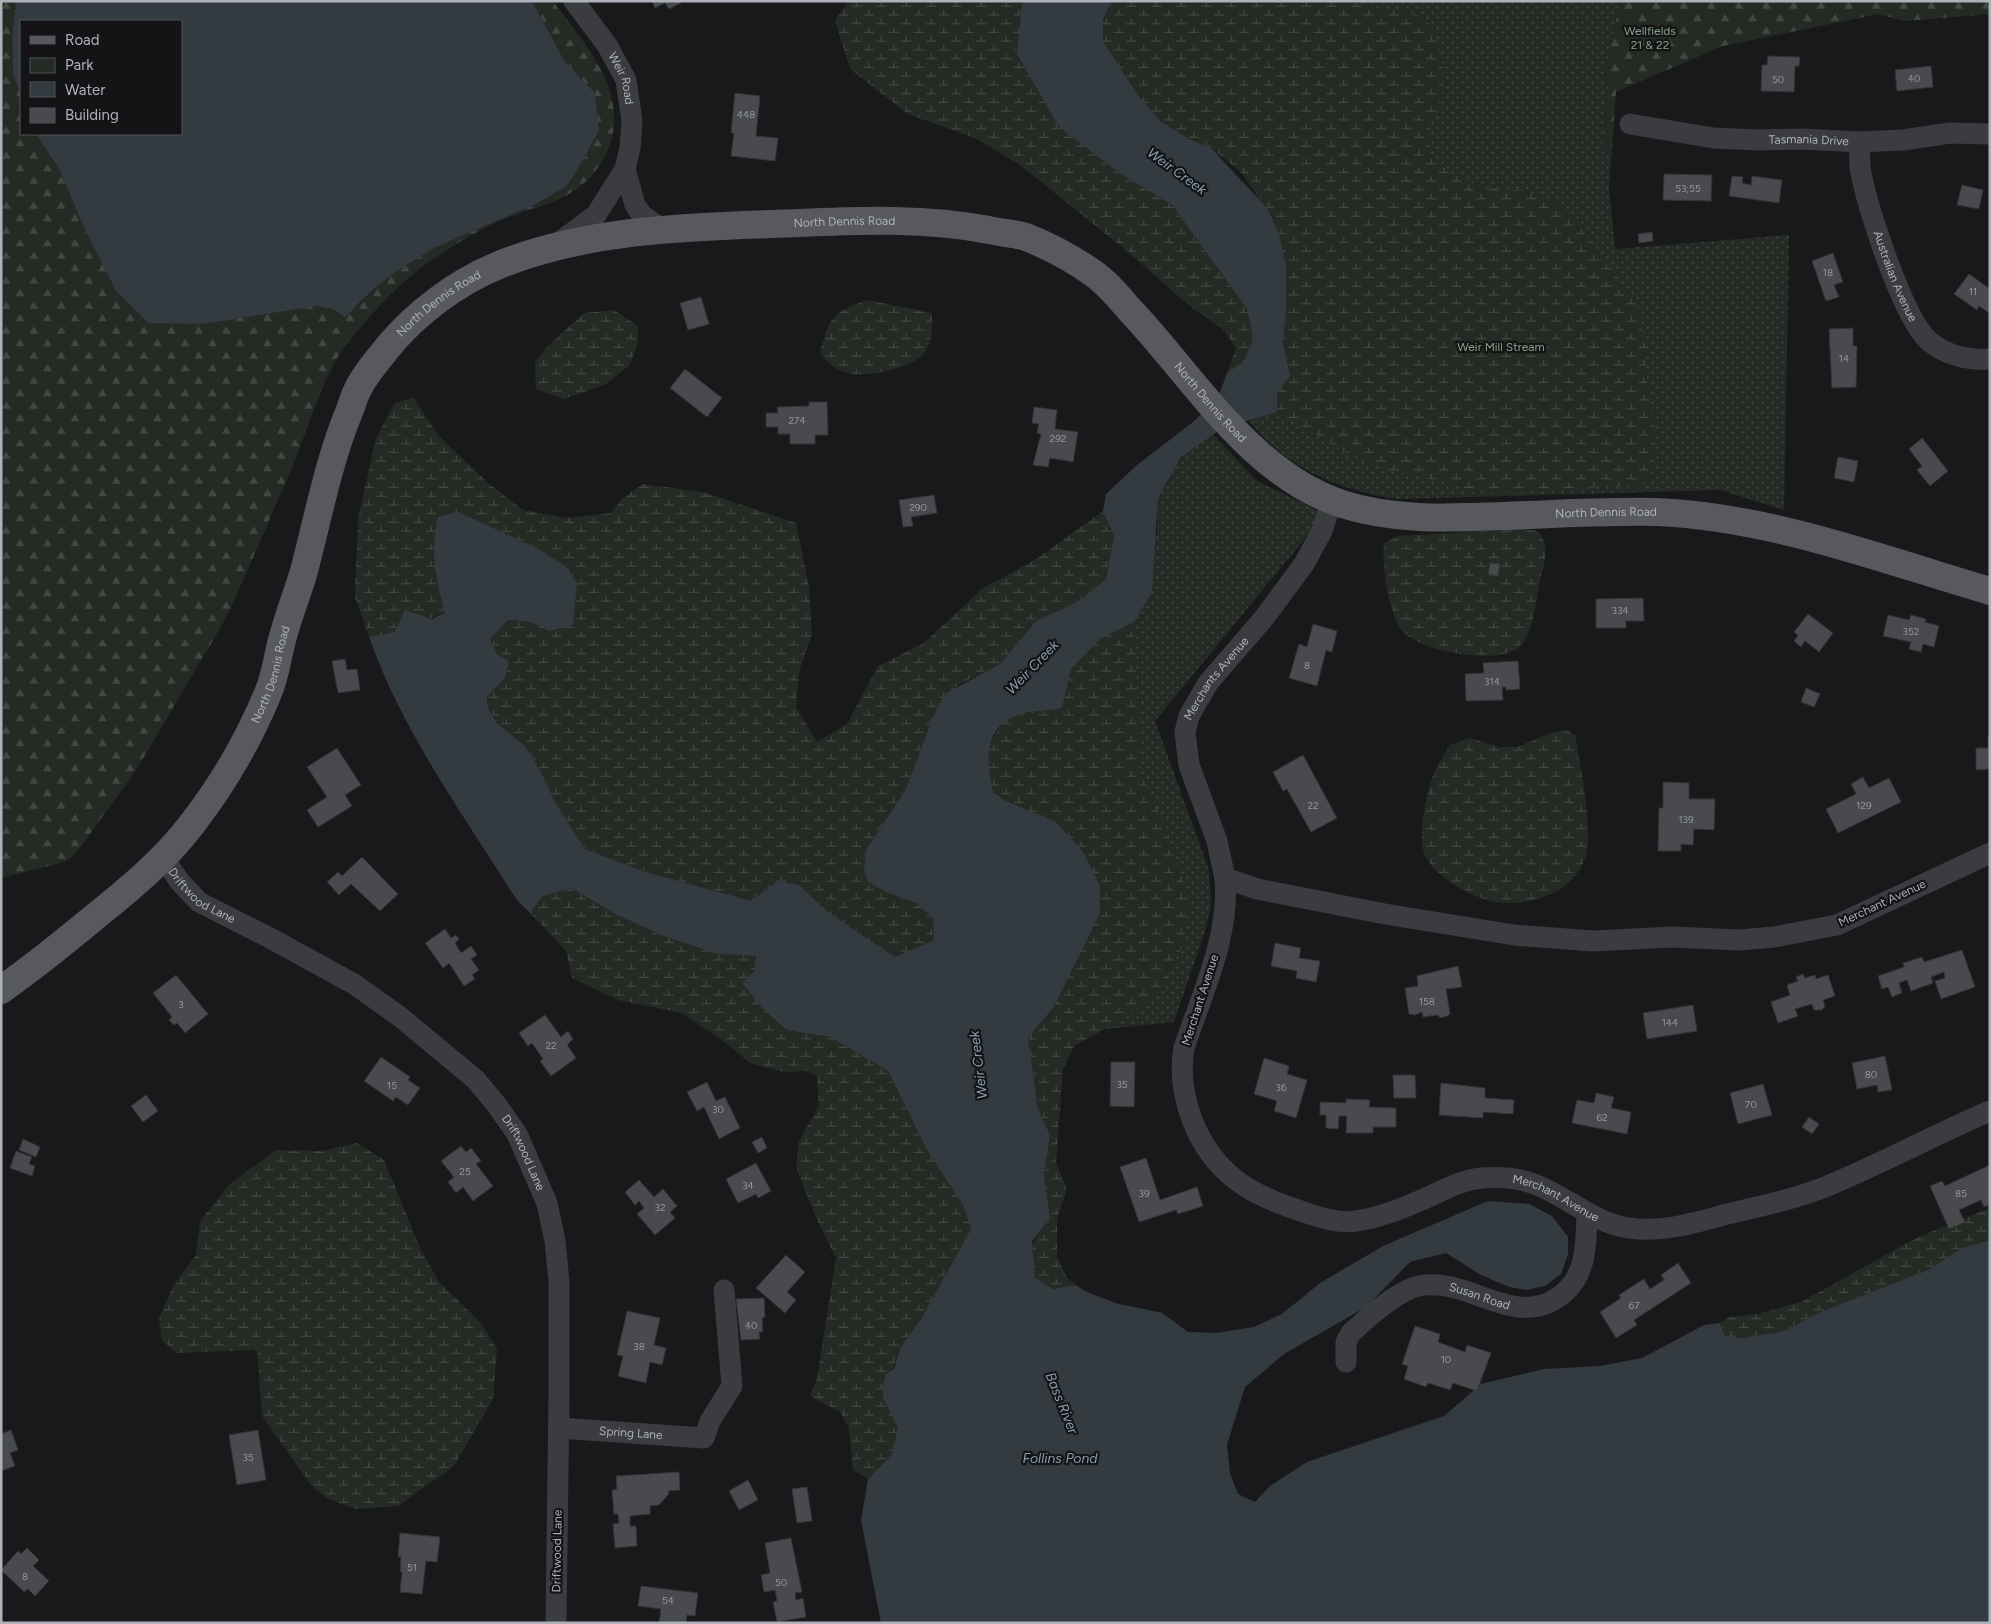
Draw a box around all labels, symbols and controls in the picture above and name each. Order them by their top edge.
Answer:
legend [20,20,182,135]
park label: Wellfields 21 & 22 [1624,24,1676,52]
text: Road [65,31,100,49]
street label: Weir Road [605,50,637,105]
text: Park [65,56,94,74]
house number: 40 [1908,72,1920,85]
house number: 50 [1772,73,1784,86]
text: Water [65,81,105,99]
text: Building [65,106,119,124]
house number: 448 [737,108,755,121]
street label: Tasmania Drive [1768,132,1850,148]
water label: Weir Creek [1144,144,1211,199]
house number: 53;55 [1675,182,1701,195]
street label: North Dennis Road [793,214,895,230]
street label: Australian Avenue [1871,229,1920,325]
house number: 18 [1823,266,1833,279]
street label: North Dennis Road [394,268,483,340]
house number: 11 [1969,285,1977,298]
park label: Weir Mill Stream [1457,340,1545,354]
house number: 14 [1839,352,1849,365]
street label: North Dennis Road [1171,360,1249,445]
house number: 274 [788,414,806,427]
house number: 292 [1050,432,1066,445]
house number: 290 [909,501,927,514]
street label: North Dennis Road [1555,505,1657,521]
house number: 334 [1611,604,1629,617]
street label: North Dennis Road [248,624,293,726]
house number: 352 [1903,625,1919,638]
street label: Merchants Avenue [1181,634,1252,723]
water label: Weir Creek [1002,636,1063,698]
house number: 8 [1304,659,1310,672]
house number: 314 [1484,675,1500,688]
house number: 22 [1307,799,1319,812]
house number: 129 [1856,799,1872,812]
house number: 139 [1678,813,1694,826]
street label: Driftwood Lane [165,865,238,926]
street label: Merchant Avenue [1836,876,1928,929]
street label: Merchant Avenue [1179,952,1221,1047]
house number: 158 [1419,995,1435,1008]
house number: 3 [178,998,184,1011]
house number: 144 [1662,1016,1678,1029]
water label: Weir Creek [966,1028,991,1100]
house number: 22 [545,1039,557,1052]
house number: 80 [1865,1068,1877,1081]
house number: 35 [1116,1078,1128,1091]
house number: 15 [387,1079,397,1092]
house number: 36 [1275,1081,1287,1094]
house number: 70 [1745,1098,1757,1111]
house number: 30 [712,1103,724,1116]
house number: 62 [1596,1111,1608,1124]
street label: Driftwood Lane [499,1112,548,1193]
house number: 25 [459,1165,471,1178]
street label: Merchant Avenue [1511,1172,1602,1225]
house number: 34 [742,1179,754,1192]
house number: 39 [1138,1187,1150,1200]
house number: 85 [1955,1187,1967,1200]
house number: 32 [654,1201,666,1214]
street label: Susan Road [1448,1280,1511,1312]
house number: 67 [1628,1299,1640,1312]
house number: 40 [745,1319,757,1332]
house number: 38 [633,1340,645,1353]
house number: 10 [1441,1353,1451,1366]
water label: Bass River [1041,1370,1082,1438]
street label: Spring Lane [599,1424,664,1442]
water label: Follins Pond [1022,1450,1098,1467]
house number: 35 [242,1451,254,1464]
street label: Driftwood Lane [549,1509,565,1593]
house number: 51 [407,1561,417,1574]
house number: 8 [22,1570,28,1583]
house number: 50 [775,1576,787,1589]
house number: 54 [662,1594,674,1607]

